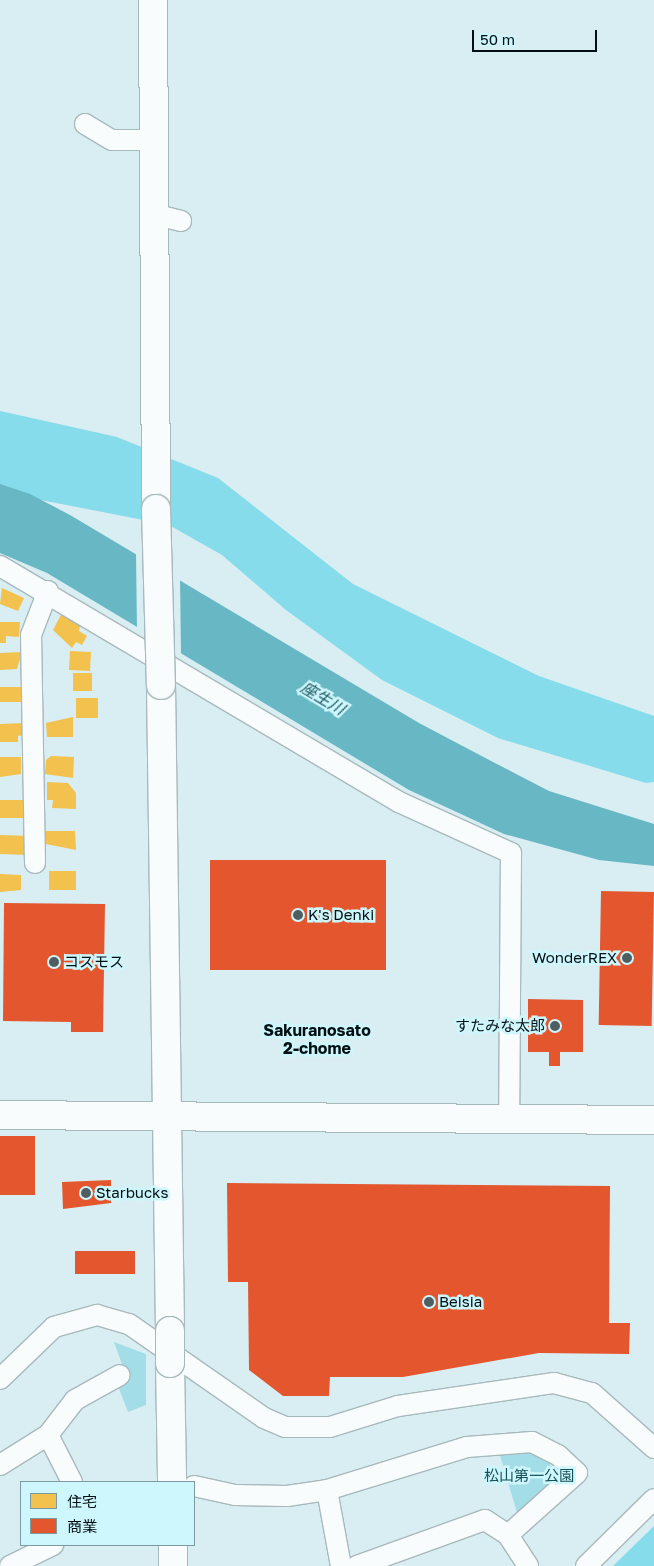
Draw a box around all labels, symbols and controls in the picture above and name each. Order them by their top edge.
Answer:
scale bar [474,20,599,52]
text: 50 m [480,30,515,48]
water label: 座生川 [297,677,349,719]
place label: K's Denki [308,906,374,924]
marker: K's Denki [292,909,304,921]
place label: WonderREX [532,949,617,967]
marker: WonderREX [621,952,633,964]
place label: コスモス [64,953,124,971]
marker: コスモス [48,956,60,968]
place label: すたみな太郎 [455,1017,545,1035]
district label: Sakuranosato 2-chome [263,1020,371,1058]
marker: すたみな太郎 [549,1020,561,1032]
place label: Starbucks [96,1184,169,1202]
marker: Starbucks [80,1187,92,1199]
place label: Beisia [439,1293,482,1311]
marker: Beisia [423,1296,435,1308]
park label: 松山第一公園 [484,1467,574,1485]
legend [20,1481,195,1546]
text: 住宅 [67,1492,97,1510]
text: 商業 [67,1517,97,1535]

